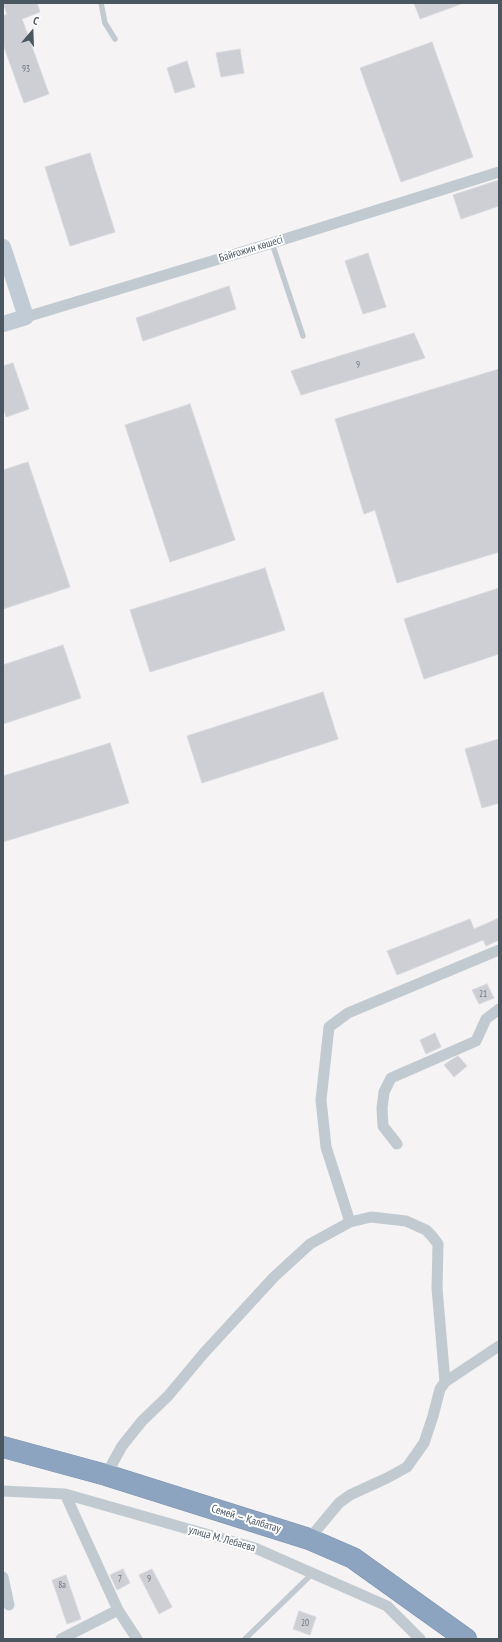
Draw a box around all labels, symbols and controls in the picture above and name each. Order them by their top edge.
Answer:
north arrow [12,12,52,52]
text: С [31,13,41,28]
house number: 93 [22,64,30,74]
street label: Байғожин көшесі [217,233,285,265]
house number: 9 [356,360,360,370]
house number: 21 [479,989,487,999]
street label: Семей — Қалбатау [210,1502,282,1536]
street label: улица М. Лебаева [187,1523,257,1555]
house number: 7 [118,1574,122,1584]
house number: 9 [147,1574,151,1584]
house number: 8а [58,1580,66,1590]
house number: 20 [301,1618,309,1628]

